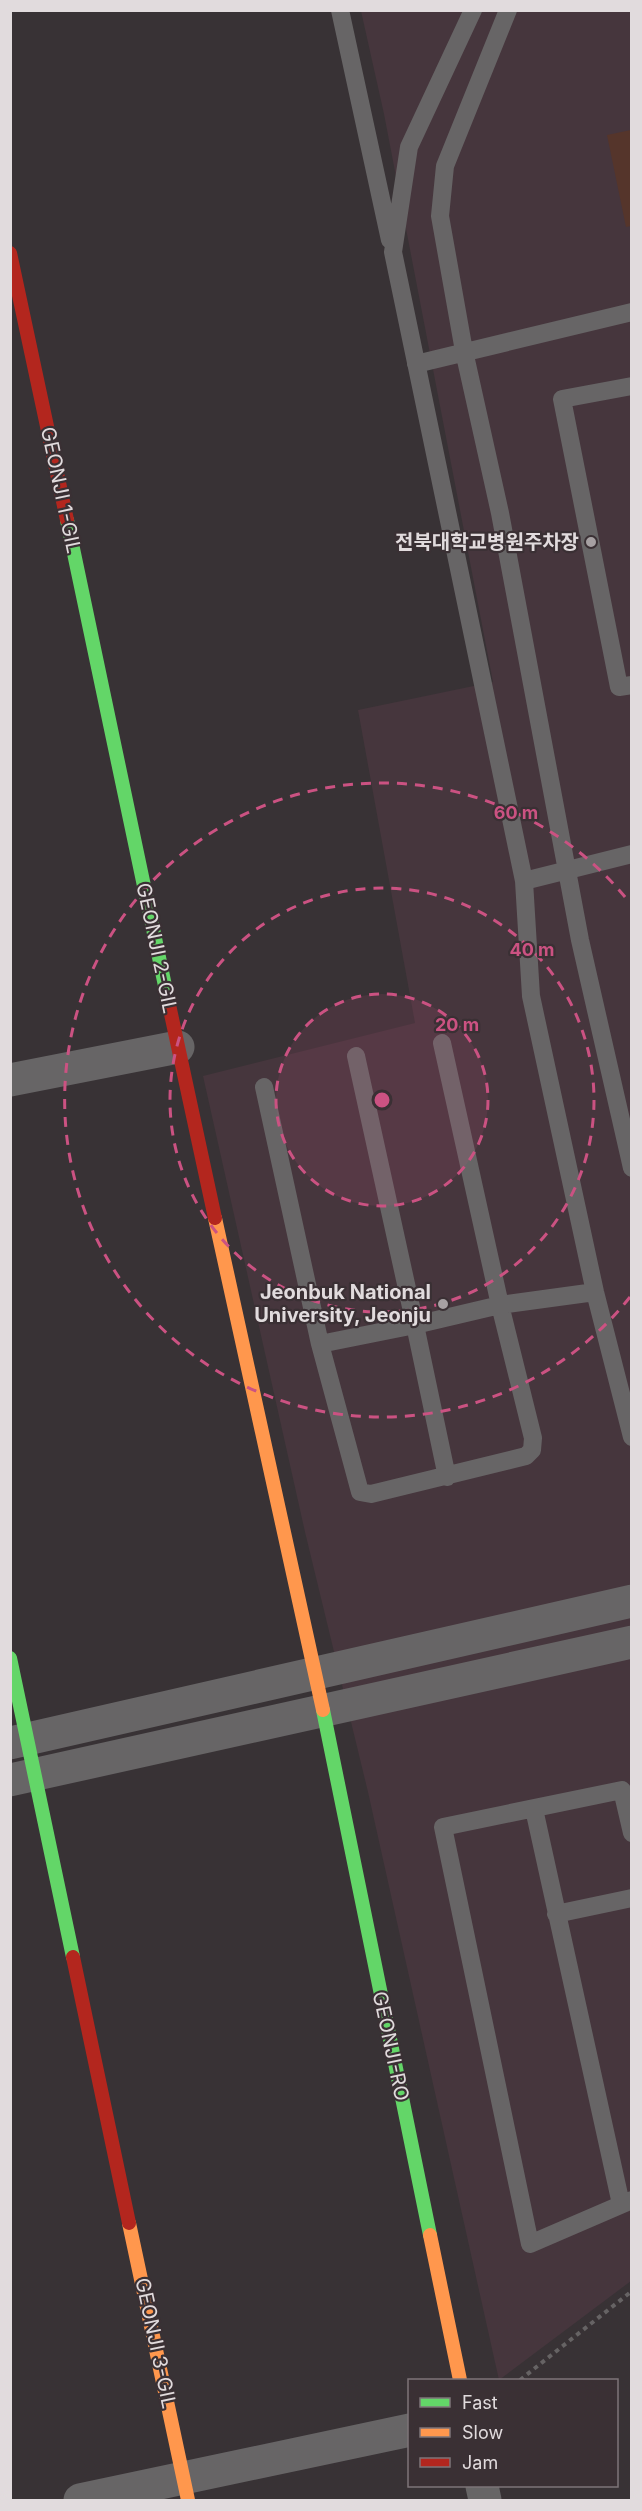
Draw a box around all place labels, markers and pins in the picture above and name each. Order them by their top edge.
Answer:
place label: 전북대학교병원주차장 [395,530,579,554]
marker: 전북대학교병원주차장 [584,535,598,549]
centre of rings [372,1090,392,1110]
place label: Jeonbuk National University, Jeonju [254,1280,431,1327]
marker: Jeonbuk National University, Jeonju [436,1297,450,1311]

